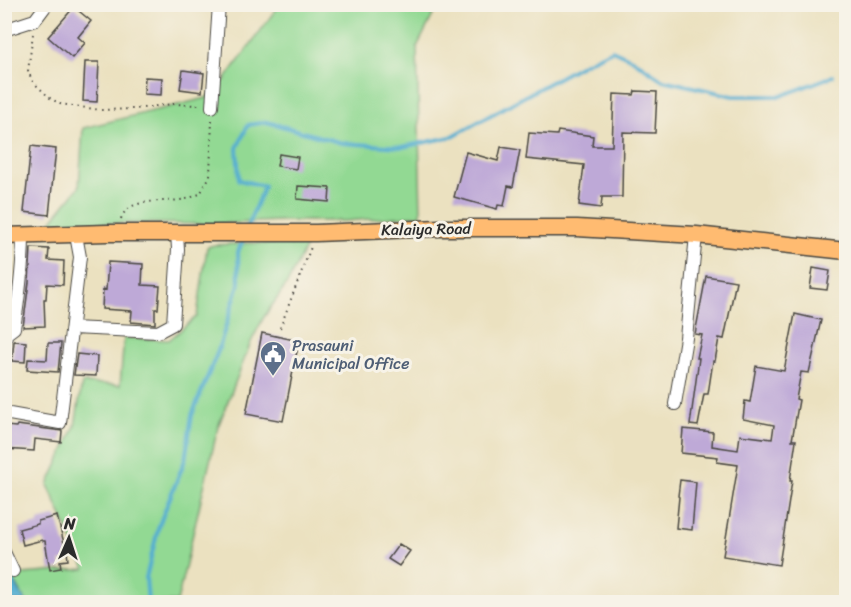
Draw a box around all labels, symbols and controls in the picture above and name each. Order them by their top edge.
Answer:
street label: Kalaiya Road [381,214,473,244]
place label: Prasauni Municipal Office [292,331,409,378]
public building icon: Prasauni Municipal Office [258,339,288,377]
north arrow [39,508,99,568]
text: N [62,509,77,538]

